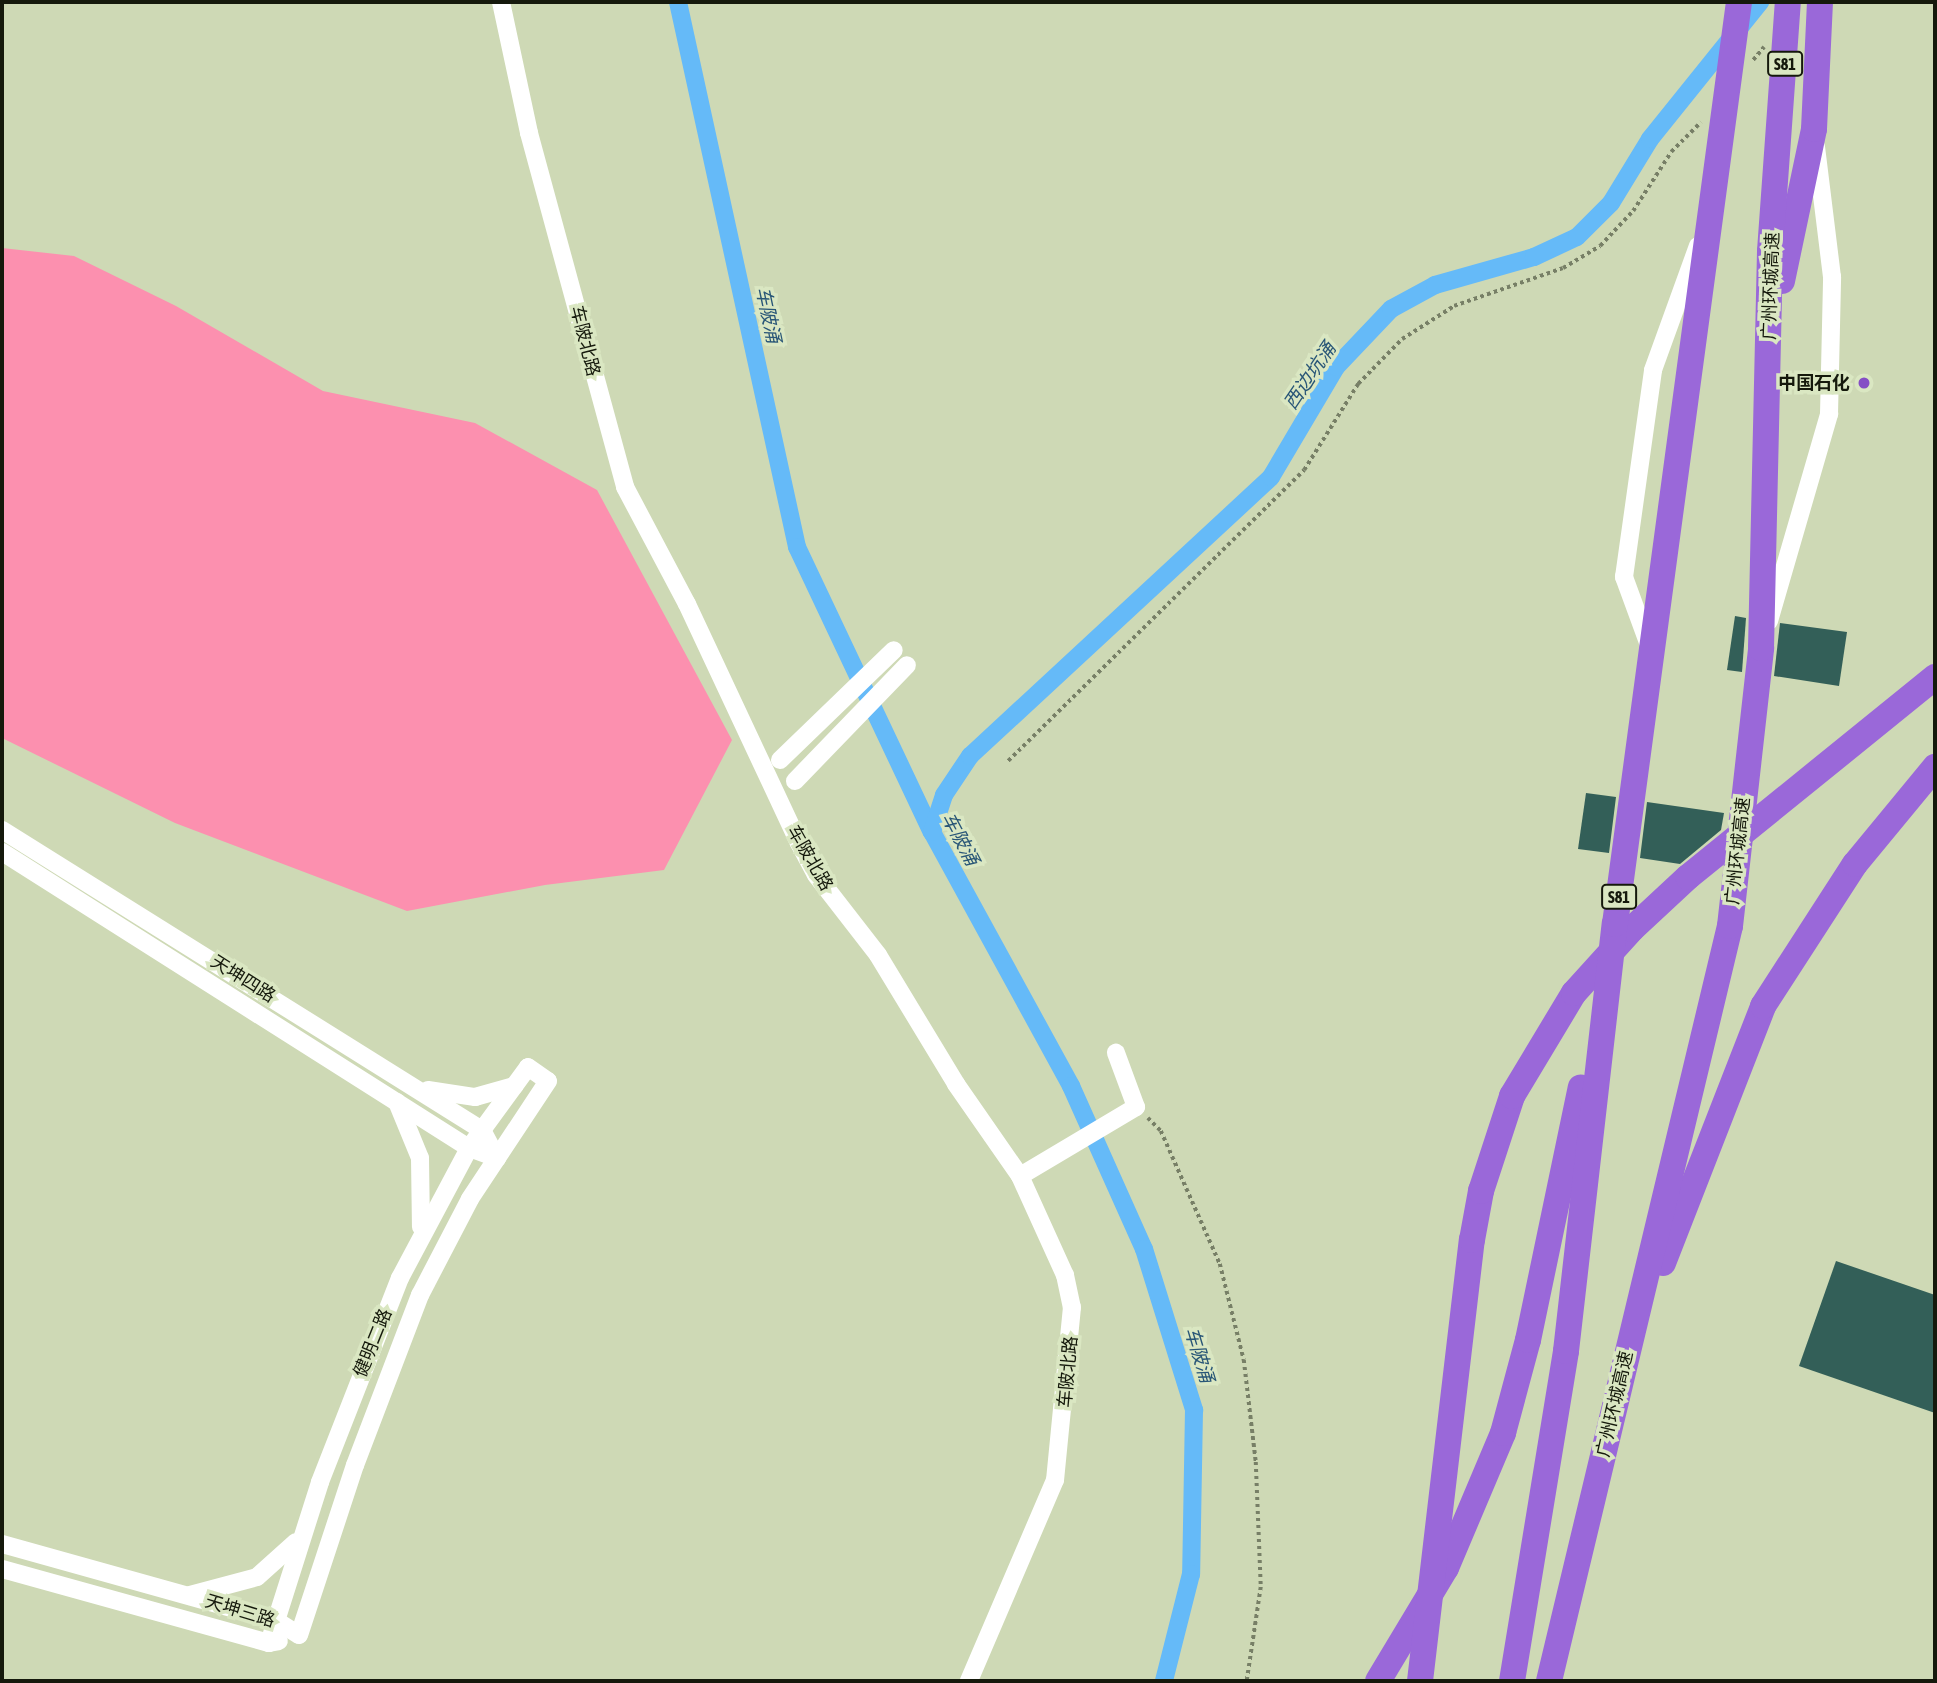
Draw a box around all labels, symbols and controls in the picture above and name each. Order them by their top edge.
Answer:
road number: S81 [1766,52,1804,76]
street label: 广州环城高速 [1758,232,1784,340]
water label: 车陂涌 [751,285,785,345]
street label: 车陂北路 [566,303,604,379]
water label: 西边坑涌 [1279,338,1341,414]
place label: 中国石化 [1778,372,1850,394]
marker: 中国石化 [1856,375,1872,391]
street label: 广州环城高速 [1722,796,1754,906]
water label: 车陂涌 [937,808,983,870]
street label: 车陂北路 [783,821,837,895]
road number: S81 [1600,884,1638,909]
street label: 天坤四路 [207,951,279,1007]
street label: 健明二路 [350,1306,396,1380]
water label: 车陂涌 [1180,1324,1218,1386]
street label: 车陂北路 [1054,1335,1082,1409]
street label: 广州环城高速 [1592,1349,1638,1459]
street label: 天坤三路 [202,1590,278,1632]

